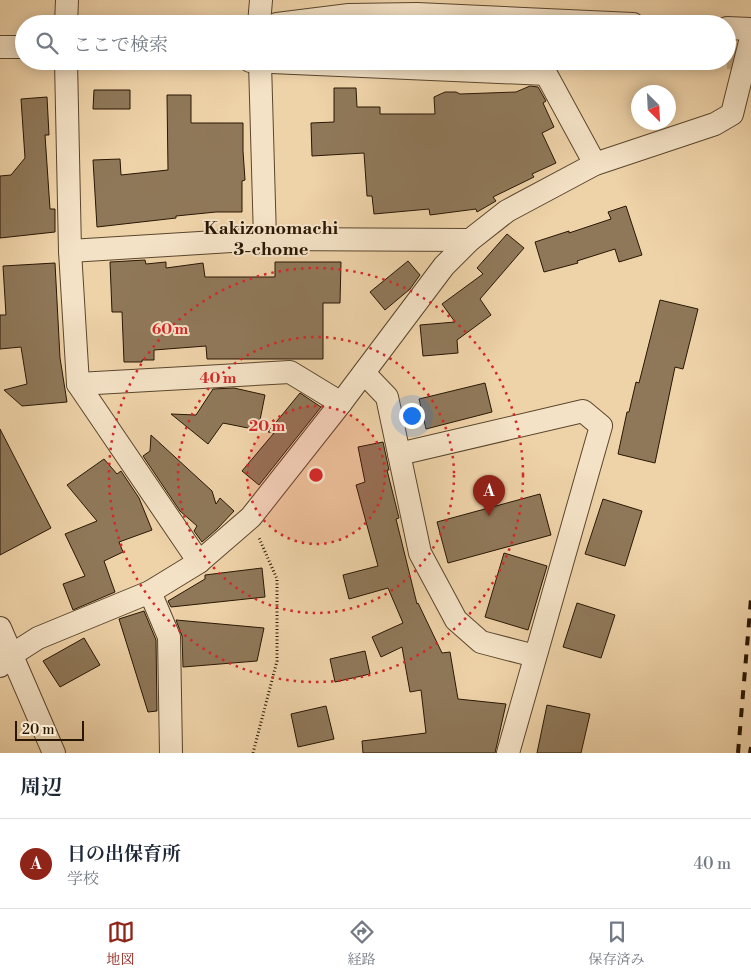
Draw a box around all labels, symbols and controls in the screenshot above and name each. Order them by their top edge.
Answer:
search box [15,15,736,70]
icon: search [33,29,61,57]
text: ここで検索 [73,33,168,57]
north arrow [631,85,676,130]
district label: Kakizonomachi 3-chome [204,217,339,261]
text: 60 m [152,320,189,339]
text: 40 m [199,369,237,388]
your location [399,403,425,429]
text: 20 m [249,417,286,436]
centre of rings [307,466,325,484]
pin: A [473,475,505,516]
scale bar [15,718,84,741]
text: 20 m [22,721,54,739]
text: 周辺 [20,775,62,801]
text: 日の出保育所 [67,842,181,866]
text: A [30,854,42,874]
text: 40 m [694,854,731,874]
text: 学校 [67,869,99,889]
tab: 地図 [107,918,135,969]
tab: 経路 [348,918,376,969]
tab: 保存済み [589,918,645,969]

